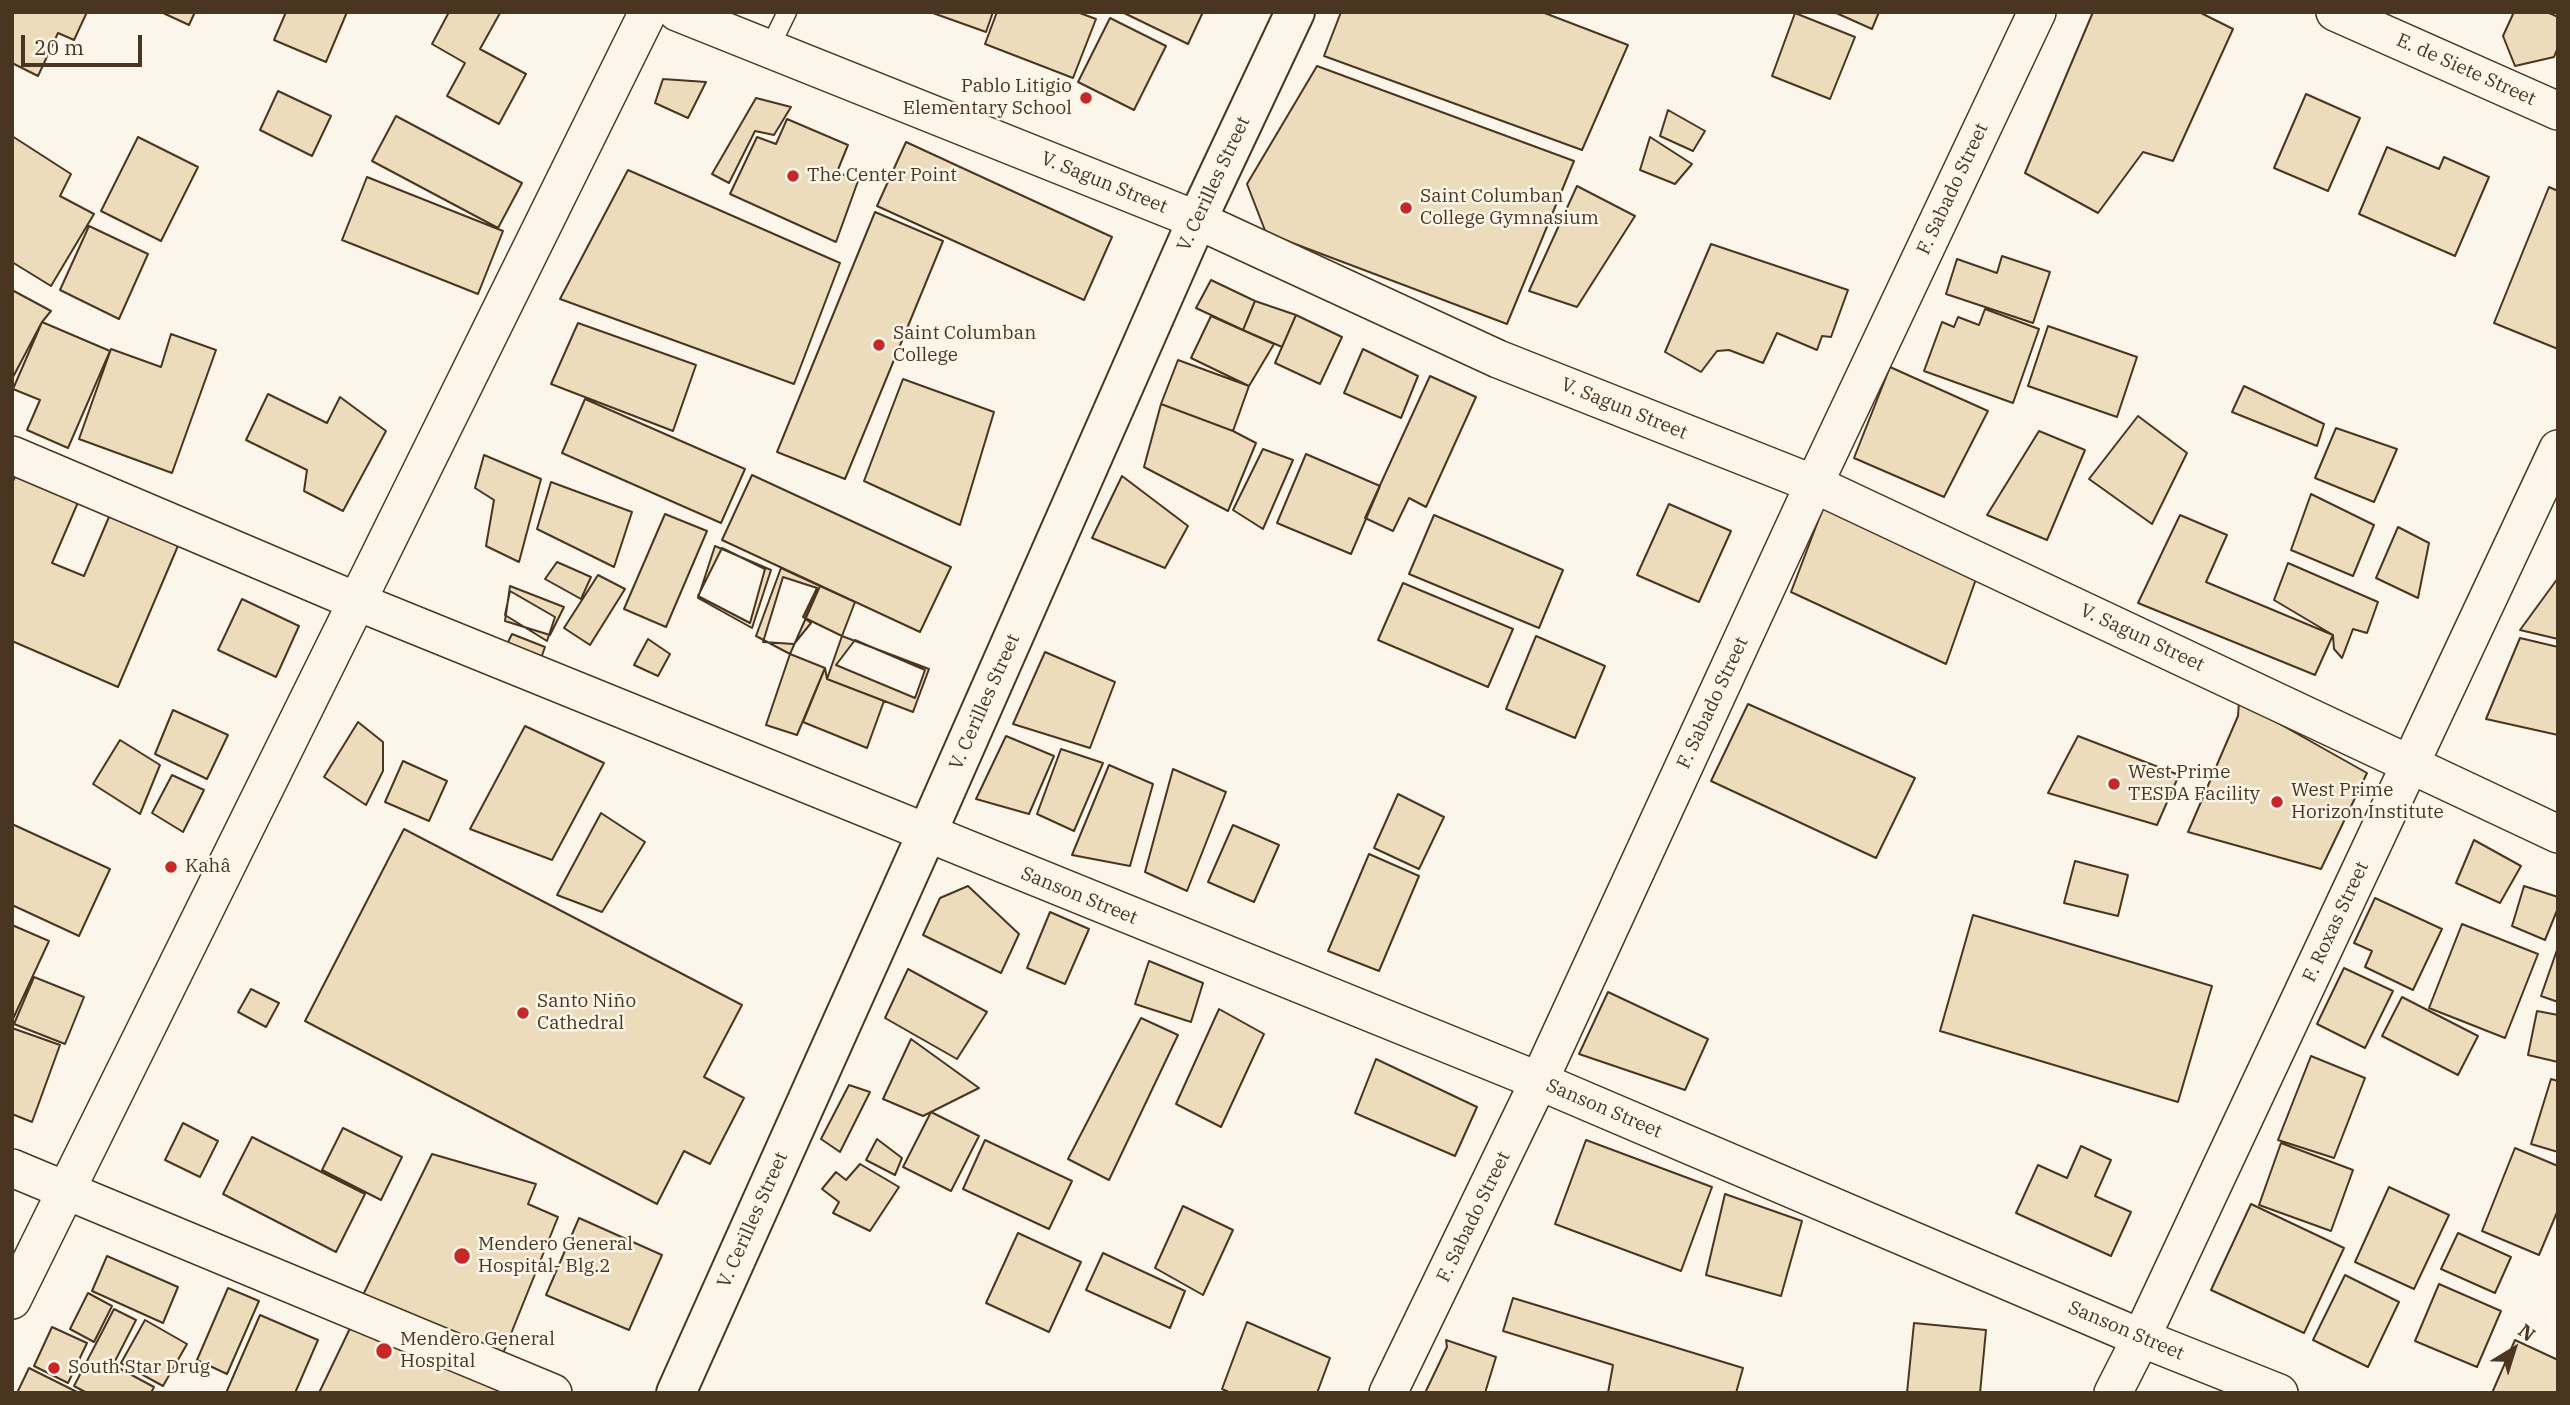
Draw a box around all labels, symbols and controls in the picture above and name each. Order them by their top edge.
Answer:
scale bar [24,21,145,65]
street label: E. de Siete Street [2393,29,2539,111]
text: 20 m [34,33,84,61]
place label: Pablo Litigio Elementary School [903,76,1072,120]
marker: Pablo Litigio Elementary School [1078,90,1094,106]
street label: V. Cerilles Street [1173,113,1255,255]
street label: F. Sabado Street [1912,119,1994,259]
street label: V. Sagun Street [1037,147,1171,219]
place label: The Center Point [807,165,957,187]
marker: The Center Point [785,168,801,184]
place label: Saint Columban College Gymnasium [1420,186,1599,230]
marker: Saint Columban College Gymnasium [1398,200,1414,216]
place label: Saint Columban College [893,323,1036,367]
marker: Saint Columban College [871,337,887,353]
street label: V. Sagun Street [1557,373,1691,445]
street label: V. Sagun Street [2076,599,2208,677]
street label: V. Cerilles Street [945,631,1025,773]
street label: F. Sabado Street [1672,633,1754,773]
place label: West Prime TESDA Facility [2128,762,2260,806]
marker: West Prime TESDA Facility [2106,776,2122,792]
place label: West Prime Horizon Institute [2291,780,2444,824]
marker: West Prime Horizon Institute [2269,794,2285,810]
place label: Kahâ [185,856,231,878]
street label: F. Roxas Street [2298,858,2374,986]
marker: Kahâ [163,859,179,875]
street label: Sanson Street [1017,862,1141,930]
place label: Santo Niño Cathedral [537,991,636,1035]
marker: Santo Niño Cathedral [515,1005,531,1021]
street label: Sanson Street [1543,1074,1665,1144]
street label: F. Sabado Street [1432,1148,1516,1286]
street label: V. Cerilles Street [713,1149,793,1291]
place label: Mendero General Hospital- Blg.2 [478,1234,633,1278]
marker: Mendero General Hospital- Blg.2 [452,1246,472,1266]
street label: Sanson Street [2065,1296,2187,1366]
north arrow [2479,1314,2549,1384]
text: N [2514,1318,2540,1347]
place label: Mendero General Hospital [400,1329,555,1373]
marker: Mendero General Hospital [374,1341,394,1361]
place label: South Star Drug [68,1357,210,1379]
marker: South Star Drug [46,1360,62,1376]

